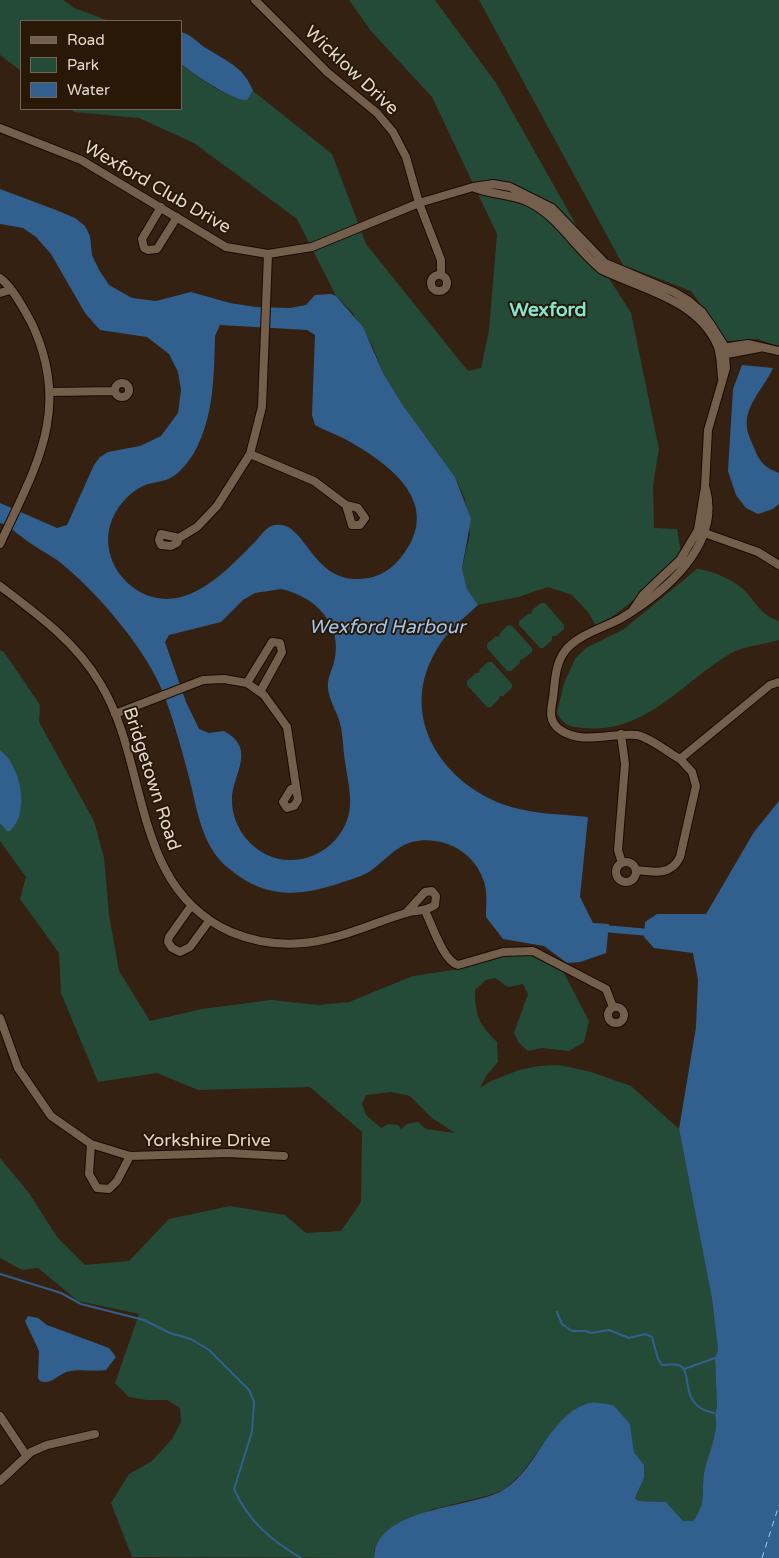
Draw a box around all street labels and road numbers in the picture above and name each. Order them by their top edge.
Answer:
street label: Wicklow Drive [300,22,402,120]
street label: Wexford Club Drive [80,137,234,239]
street label: Bridgetown Road [118,705,184,853]
street label: Yorkshire Drive [143,1130,271,1152]

